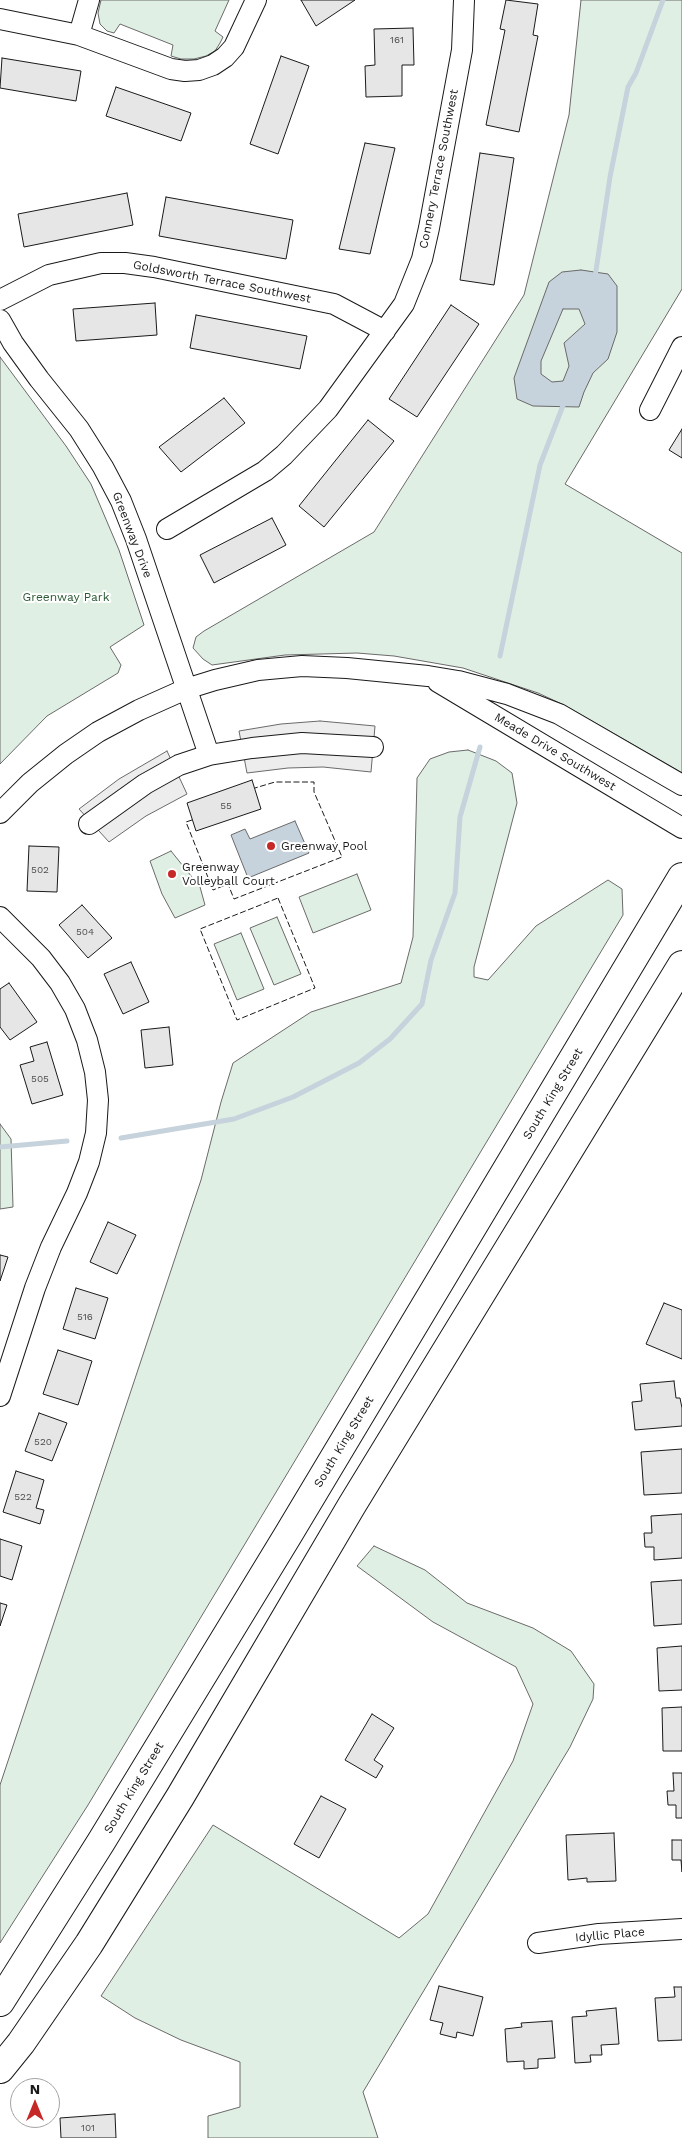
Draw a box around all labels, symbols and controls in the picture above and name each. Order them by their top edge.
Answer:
house number: 161 [390,34,404,46]
street label: Connery Terrace Southwest [416,88,462,250]
street label: Goldsworth Terrace Southwest [132,258,312,306]
street label: Greenway Drive [109,490,155,580]
park label: Greenway Park [22,590,110,604]
street label: Meade Drive Southwest [492,710,618,794]
house number: 55 [220,800,232,812]
place label: Greenway Pool [281,839,367,853]
marker: Greenway Pool [265,840,277,852]
place label: Greenway Volleyball Court [182,860,275,888]
house number: 502 [31,864,49,876]
marker: Greenway Volleyball Court [166,868,178,880]
house number: 504 [76,926,94,938]
street label: South King Street [520,1046,586,1142]
house number: 505 [31,1073,49,1085]
house number: 516 [77,1311,93,1323]
street label: South King Street [311,1394,377,1490]
house number: 520 [34,1436,52,1448]
house number: 522 [14,1491,32,1503]
street label: South King Street [101,1740,167,1836]
street label: Idyllic Place [575,1925,645,1945]
north arrow [10,2078,60,2128]
text: N [30,2081,40,2097]
house number: 101 [81,2122,95,2134]

